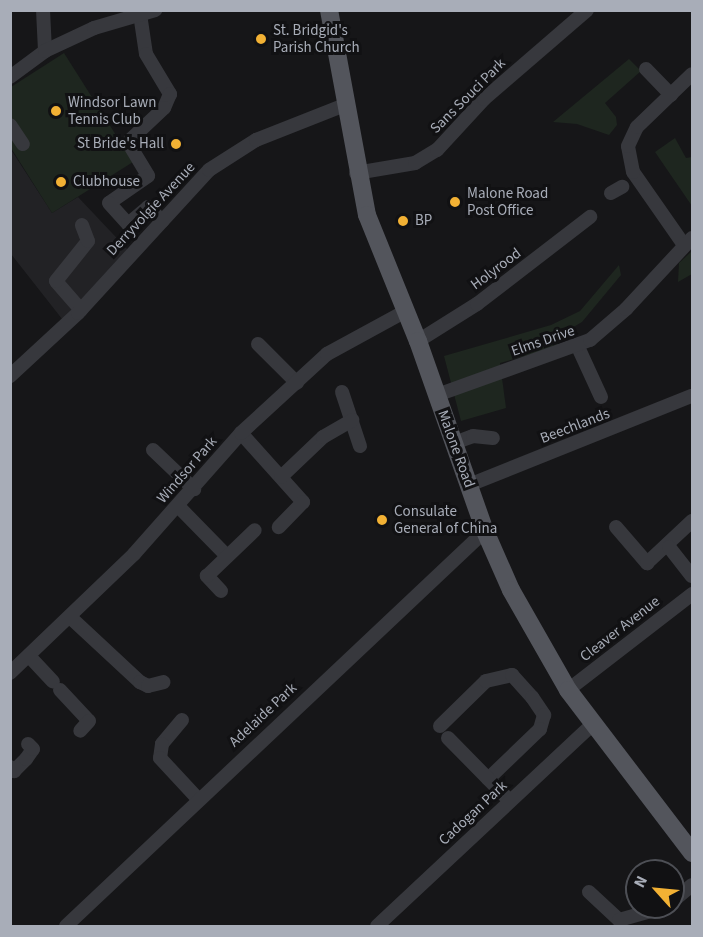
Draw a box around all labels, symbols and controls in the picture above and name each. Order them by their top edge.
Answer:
place label: St. Bridgid's Parish Church [273,21,360,56]
marker: St. Bridgid's Parish Church [254,32,268,46]
street label: Sans Souci Park [427,55,509,137]
place label: Windsor Lawn Tennis Club [68,93,156,128]
marker: Windsor Lawn Tennis Club [49,104,63,118]
place label: St Bride's Hall [77,135,164,153]
marker: St Bride's Hall [169,137,183,151]
street label: Derryvolgie Avenue [103,159,199,259]
place label: Clubhouse [73,173,140,191]
marker: Clubhouse [54,175,68,189]
place label: Malone Road Post Office [467,184,548,219]
marker: Malone Road Post Office [448,195,462,209]
place label: BP [415,212,432,230]
marker: BP [396,214,410,228]
street label: Holyrood [467,244,525,294]
street label: Elms Drive [509,322,577,360]
street label: Beechlands [538,405,612,447]
street label: Malone Road [434,408,478,490]
street label: Windsor Park [153,433,221,507]
place label: Consulate General of China [394,502,497,537]
marker: Consulate General of China [375,513,389,527]
street label: Cleaver Avenue [577,592,663,666]
street label: Adelaide Park [225,679,301,751]
street label: Cadogan Park [435,777,511,849]
north arrow [625,859,685,919]
text: N [629,872,653,891]

